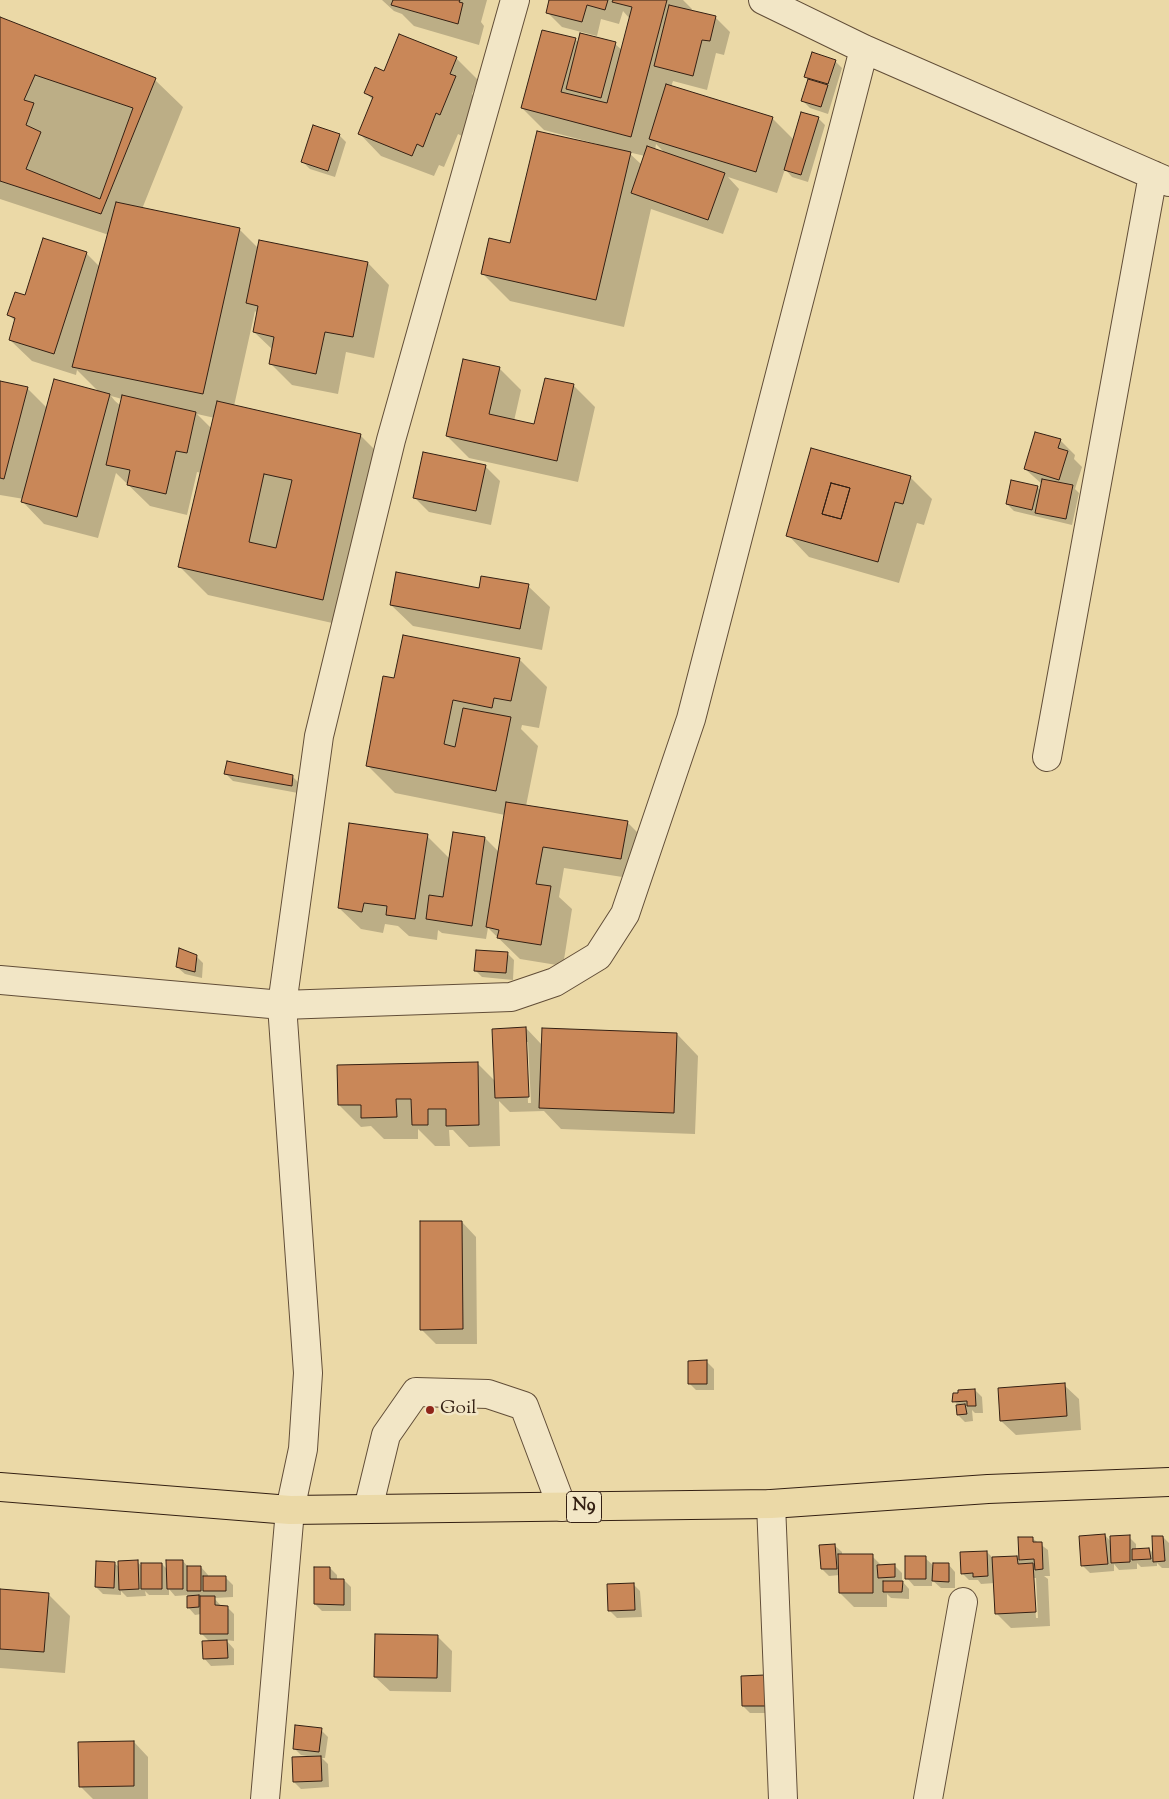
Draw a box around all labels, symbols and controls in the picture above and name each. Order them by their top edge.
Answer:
place label: Goil [440,1399,477,1421]
marker: Goil [424,1404,436,1416]
road number: N9 [566,1491,602,1522]

